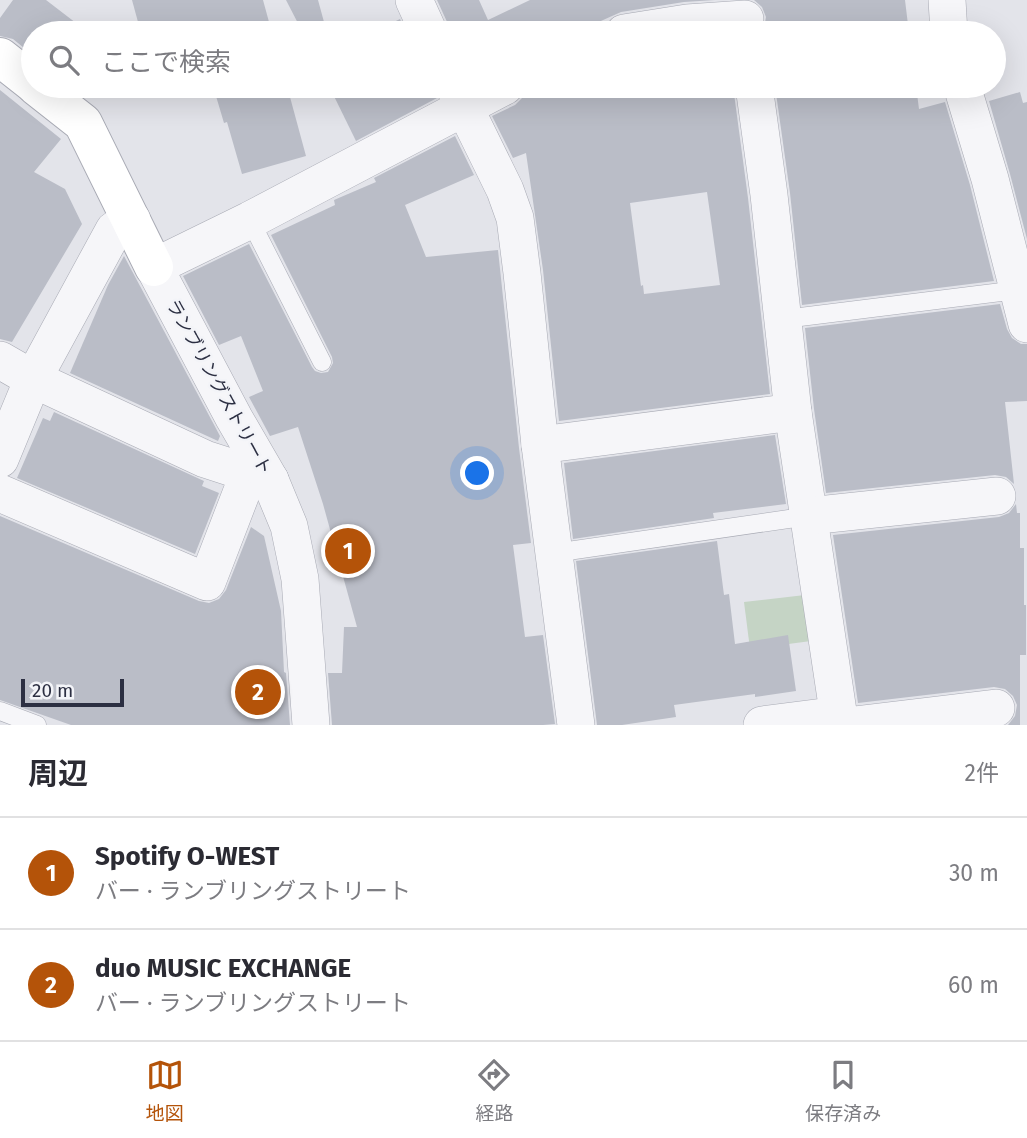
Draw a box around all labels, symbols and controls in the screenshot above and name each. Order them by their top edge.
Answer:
search box [21,21,1006,98]
icon: search [45,41,83,79]
text: ここで検索 [101,47,231,78]
street label: ランブリングストリート [162,295,276,479]
your location [460,456,494,490]
pin: 1 [325,525,371,577]
pin: 2 [235,666,281,718]
scale bar [21,676,124,708]
text: 20 m [32,679,73,702]
text: 周辺 [28,756,88,792]
text: 2件 [965,759,999,787]
text: Spotify O-WEST [95,841,279,872]
text: 1 [46,859,56,887]
text: 30 m [949,859,999,887]
text: バー · ランブリングストリート [95,877,411,905]
text: duo MUSIC EXCHANGE [95,953,351,984]
text: 2 [45,971,57,999]
text: 60 m [948,971,999,999]
text: バー · ランブリングストリート [95,989,411,1017]
tab: 地図 [146,1056,184,1125]
tab: 経路 [475,1056,513,1125]
tab: 保存済み [805,1056,881,1125]

